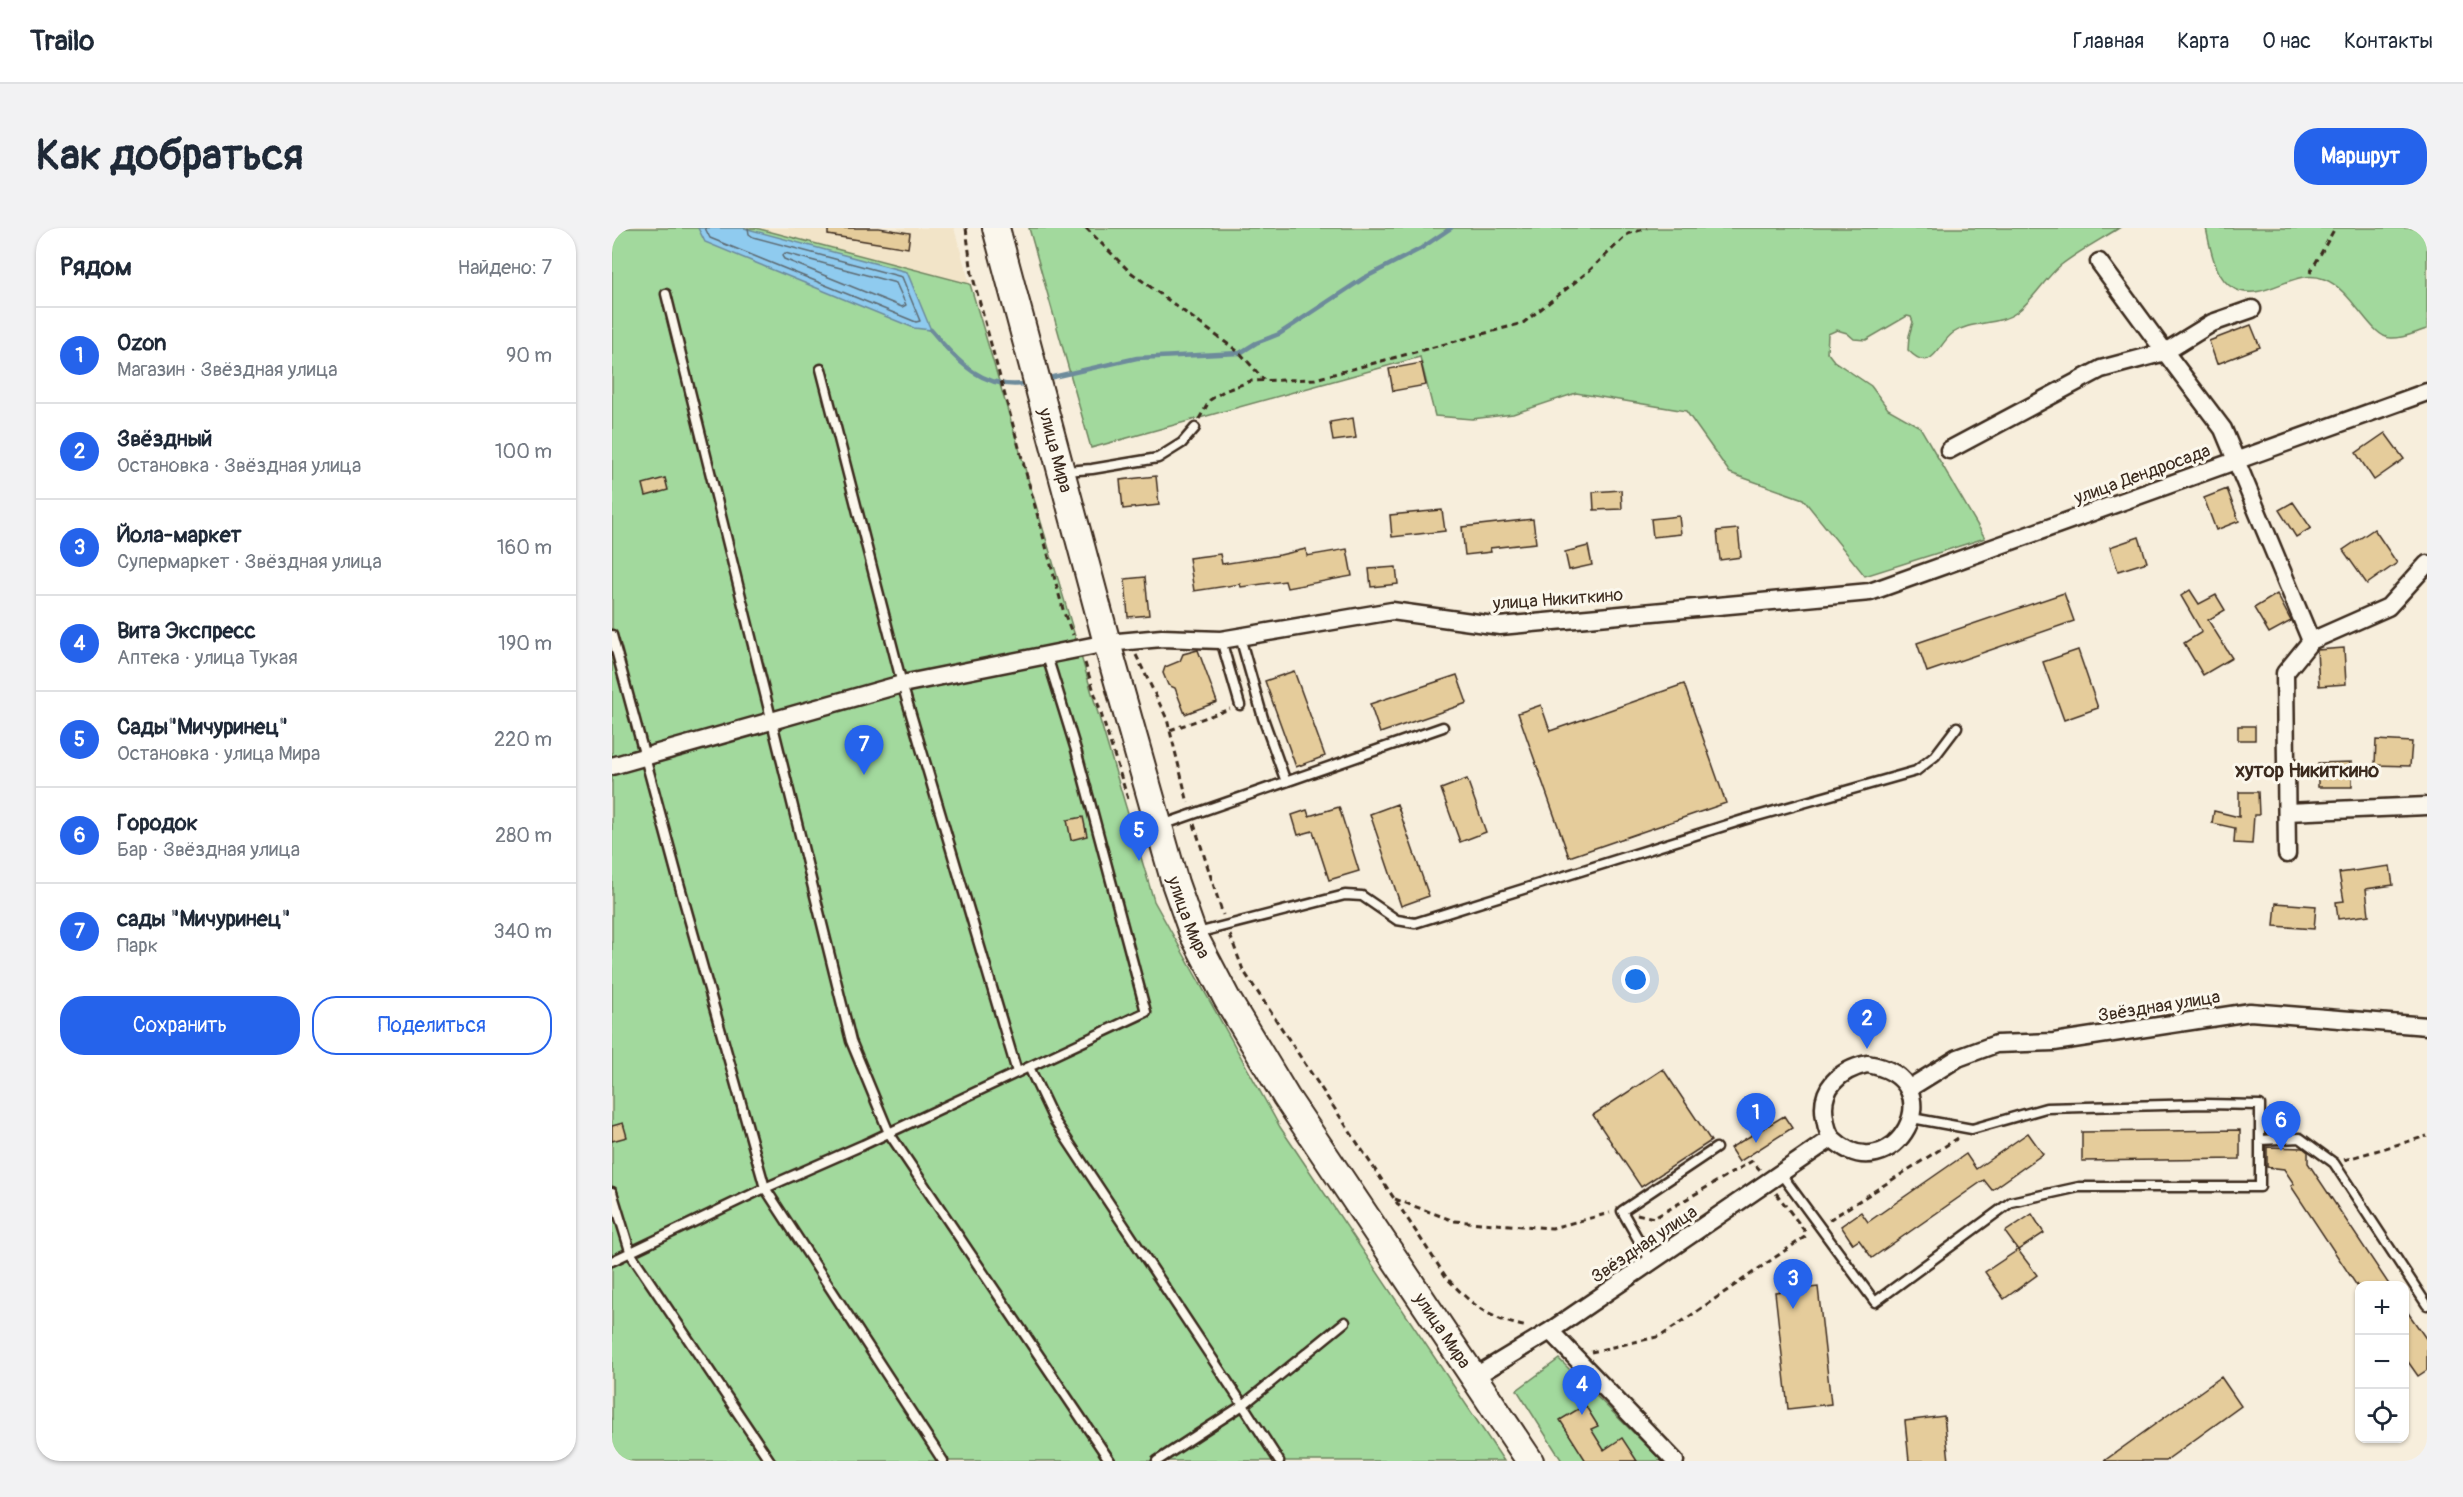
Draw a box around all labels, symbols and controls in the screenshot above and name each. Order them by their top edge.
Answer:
text: Trailo [30,24,94,59]
text: Главная [2073,28,2144,55]
text: Карта [2177,28,2229,55]
text: О нас [2262,28,2311,55]
text: Контакты [2344,28,2433,55]
button: Маршрут [2294,128,2427,185]
text: Как добраться [36,130,303,182]
text: Рядом [60,251,132,283]
text: Найдено: 7 [458,255,552,280]
text: Ozon [117,329,166,357]
text: 1 [76,343,83,368]
text: 90 m [506,343,552,368]
text: Магазин · Звёздная улица [117,357,338,382]
street label: улица Мира [1032,405,1077,495]
text: Звёздный [117,425,212,453]
text: 2 [74,439,85,464]
text: 100 m [495,439,552,464]
street label: улица Дендросада [2070,439,2213,510]
text: Остановка · Звёздная улица [117,453,361,478]
text: Йола-маркет [117,521,242,549]
text: 3 [74,535,85,560]
text: 160 m [497,535,552,560]
text: Супермаркет · Звёздная улица [117,549,382,574]
street label: улица Никиткино [1491,583,1624,616]
text: Вита Экспресс [117,617,256,645]
text: 4 [74,631,85,656]
text: 190 m [498,631,552,656]
text: Аптека · улица Тукая [117,645,298,670]
text: Сады"Мичуринец" [117,713,288,741]
pin: 7 [844,726,884,775]
text: 5 [74,727,85,752]
text: 220 m [494,727,552,752]
text: Остановка · улица Мира [117,741,320,766]
district label: хутор Никиткино [2234,758,2379,783]
text: Городок [117,809,198,837]
pin: 5 [1120,812,1158,861]
text: 6 [74,823,85,848]
text: 280 m [495,823,552,848]
text: Бар · Звёздная улица [117,837,300,862]
street label: улица Мира [1161,873,1215,963]
text: сады "Мичуринец" [117,905,290,933]
text: 7 [74,919,85,944]
text: 340 m [493,919,552,944]
text: Парк [117,933,158,958]
your location [1621,965,1650,994]
street label: Звёздная улица [2096,985,2222,1028]
button: Сохранить [60,996,300,1055]
button: Поделиться [312,996,552,1055]
pin: 2 [1848,1000,1886,1049]
pin: 1 [1736,1094,1776,1143]
pin: 6 [2262,1102,2300,1151]
street label: Звёздная улица [1587,1200,1702,1288]
pin: 3 [1774,1260,1812,1309]
map controls [2355,1281,2409,1443]
button: + [2355,1281,2409,1335]
street label: улица Мира [1408,1288,1476,1373]
button: − [2355,1335,2409,1389]
pin: 4 [1562,1366,1602,1415]
button: locate [2355,1389,2409,1443]

